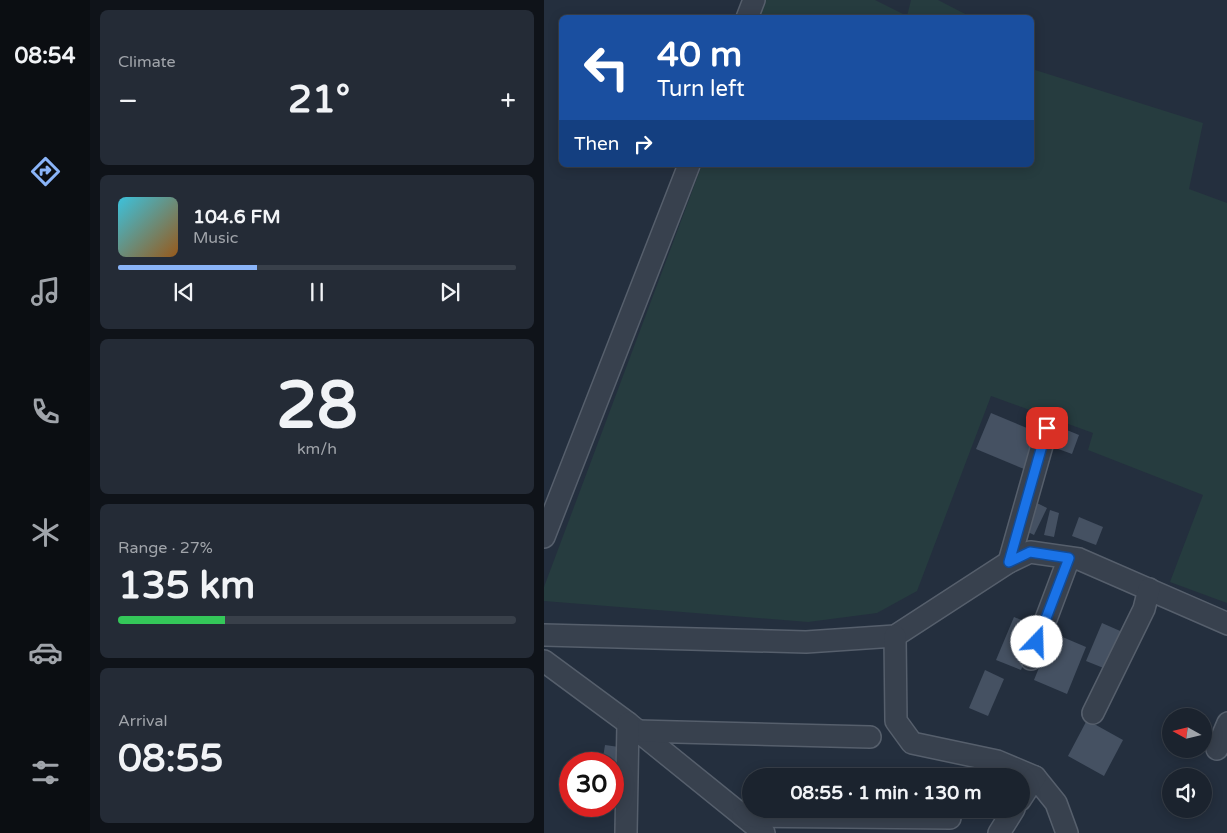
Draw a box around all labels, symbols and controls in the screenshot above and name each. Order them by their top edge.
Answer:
text: 40 m [657,34,742,76]
icon: left [574,35,639,100]
text: 08:54 [15,43,75,69]
text: Climate [118,52,176,72]
text: Turn left [657,76,745,102]
text: 21° [288,77,350,123]
text: − [118,84,138,118]
text: + [500,84,516,118]
icon: right [629,130,657,158]
text: Then [574,133,619,155]
icon: directions [28,154,63,189]
text: 104.6 FM [193,206,281,228]
text: Music [193,228,238,248]
icon: music [28,274,63,309]
icon: previous [170,278,198,306]
icon: pause [303,278,331,306]
icon: next [436,278,464,306]
text: 28 [276,367,358,446]
icon: phone [28,394,63,429]
pin [1026,407,1068,449]
icon: arrive [1033,414,1061,442]
text: km/h [297,439,337,459]
icon: climate [28,515,63,550]
text: Range · 27% [118,538,213,558]
text: 135 km [118,563,255,609]
position arrow [1010,615,1062,667]
icon: car [28,635,63,670]
north arrow [1162,708,1212,758]
map controls [1162,708,1212,818]
text: Arrival [118,711,167,731]
text: 08:55 [118,736,223,782]
speed limit sign: 30 [559,752,624,817]
icon: filters [28,755,63,790]
button: sound [1162,768,1212,818]
text: 08:55 · 1 min · 130 m [790,782,982,804]

